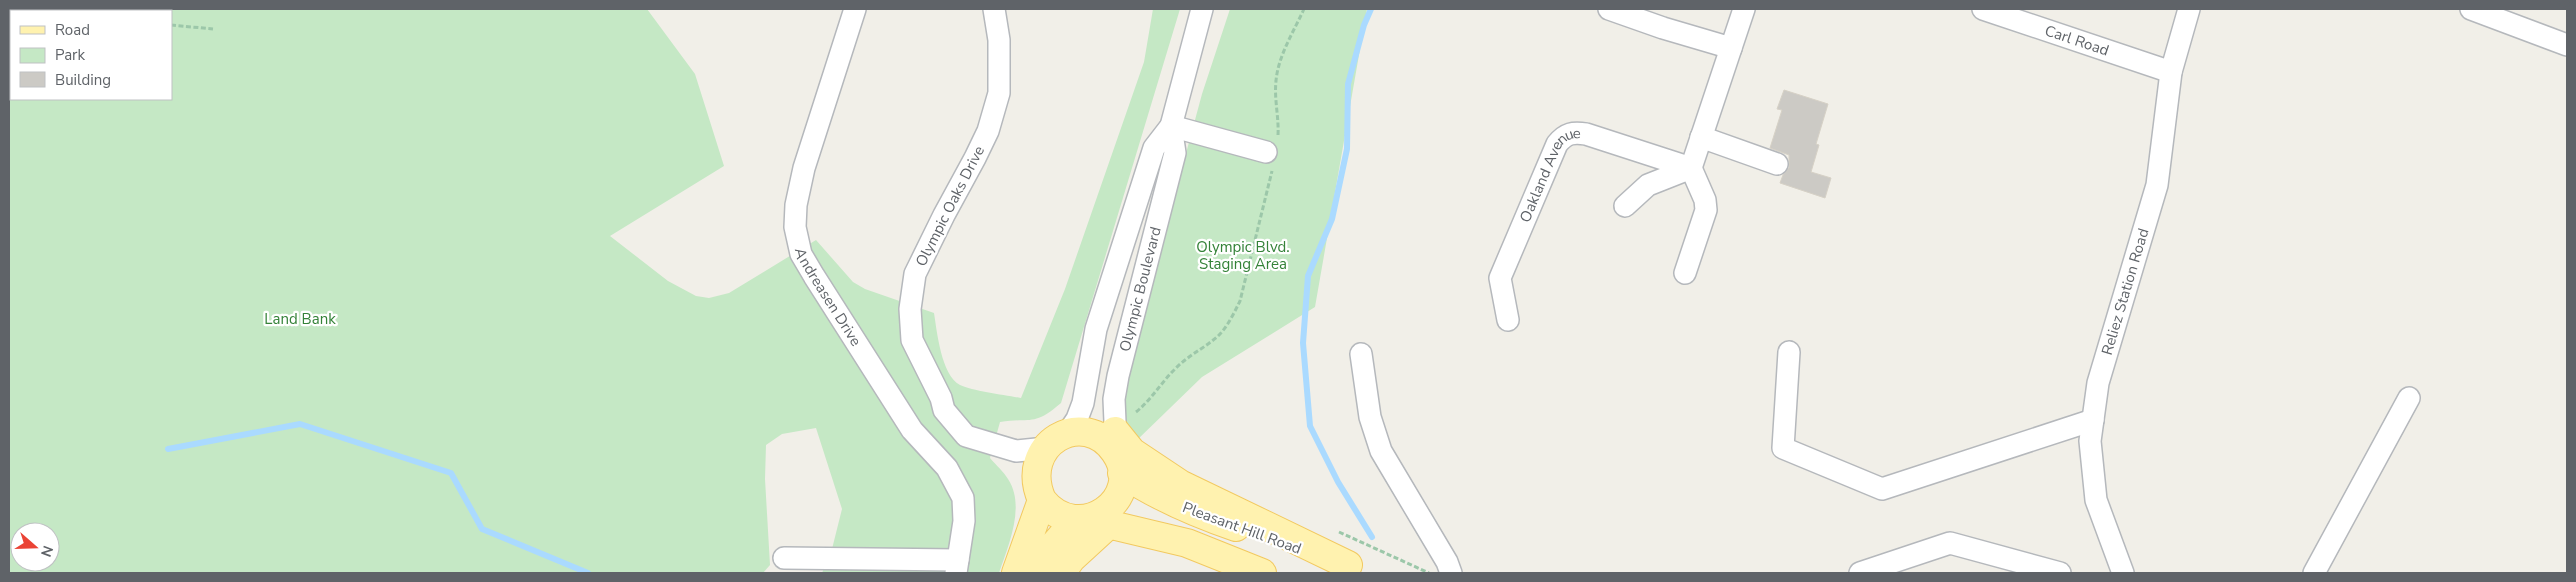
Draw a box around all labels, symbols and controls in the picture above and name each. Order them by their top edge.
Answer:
legend [10,10,172,100]
text: Road [55,20,90,40]
street label: Carl Road [2042,20,2112,60]
text: Park [55,45,85,65]
text: Building [55,70,111,90]
street label: Oakland Avenue [1515,123,1581,225]
street label: Olympic Oaks Drive [911,142,989,270]
street label: Olympic Boulevard [1115,225,1166,354]
street label: Reliez Station Road [2097,226,2154,357]
park label: Olympic Blvd. Staging Area [1196,237,1290,274]
street label: Andreasen Drive [790,246,866,350]
park label: Land Bank [264,309,336,329]
street label: Pleasant Hill Road [1180,497,1304,559]
north arrow [10,522,60,572]
text: N [36,543,57,559]

